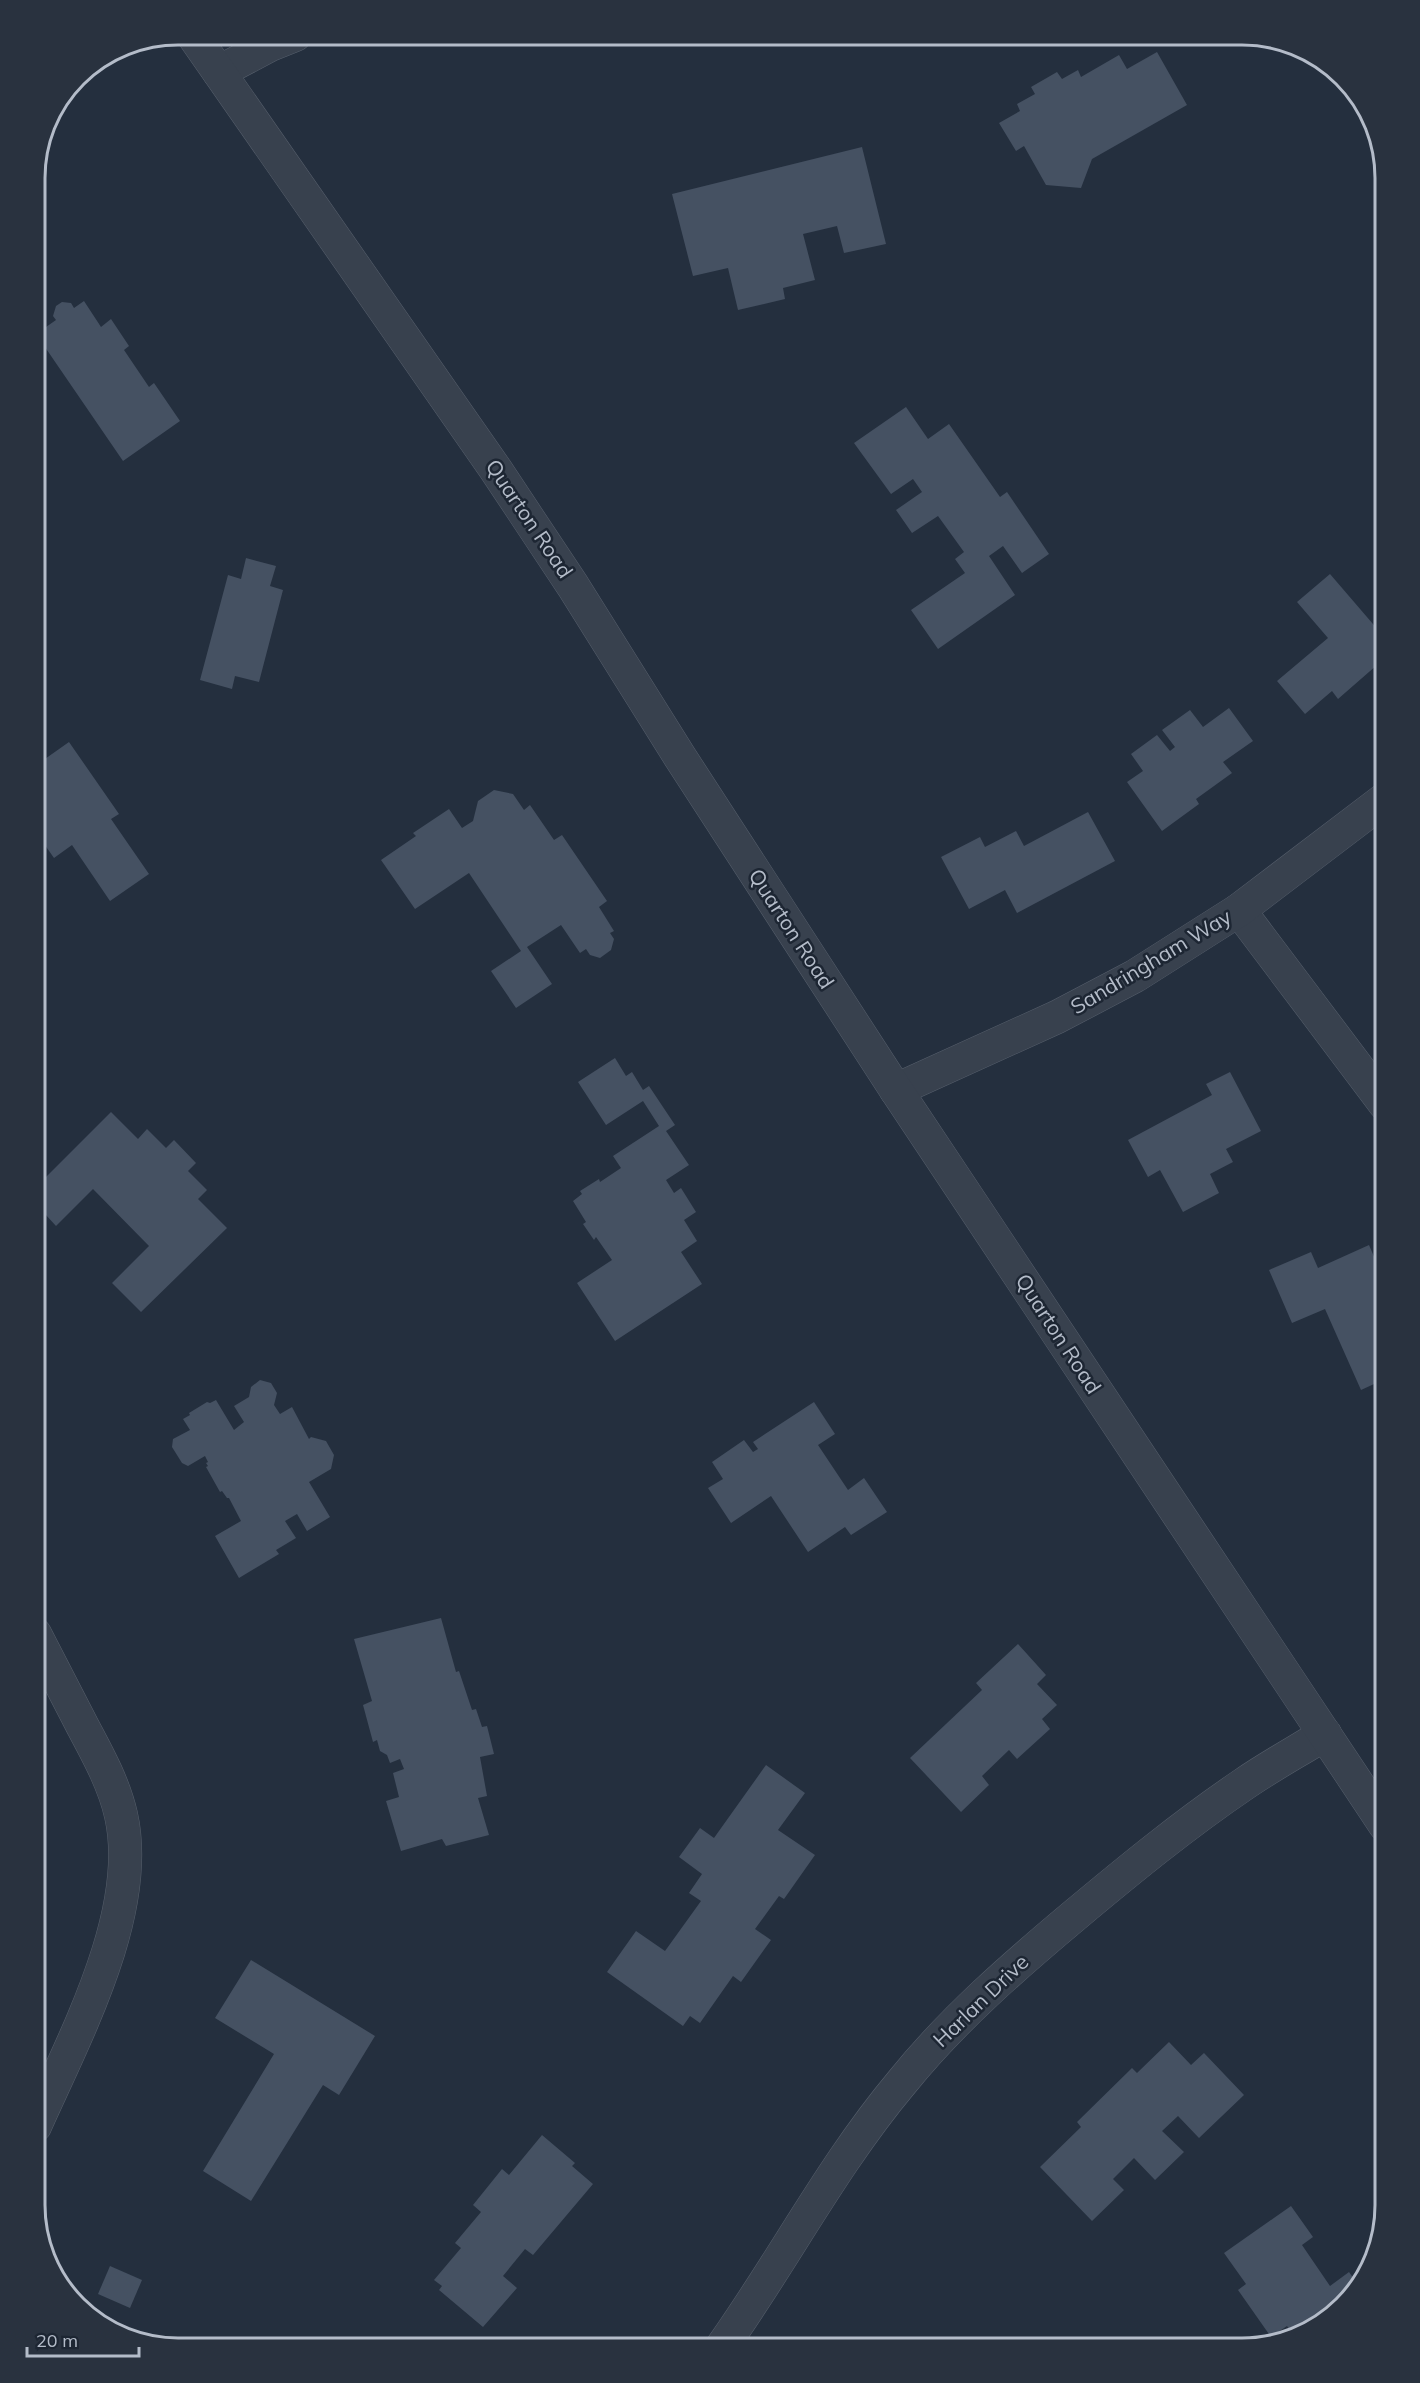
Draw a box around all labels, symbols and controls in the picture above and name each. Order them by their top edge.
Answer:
street label: Quarton Road [481,454,579,583]
street label: Quarton Road [743,864,840,993]
street label: Sandringham Way [1065,903,1236,1019]
street label: Quarton Road [1010,1269,1107,1398]
street label: Harlan Drive [927,1948,1033,2052]
scale bar [27,2320,140,2358]
text: 20 m [36,2329,78,2352]

